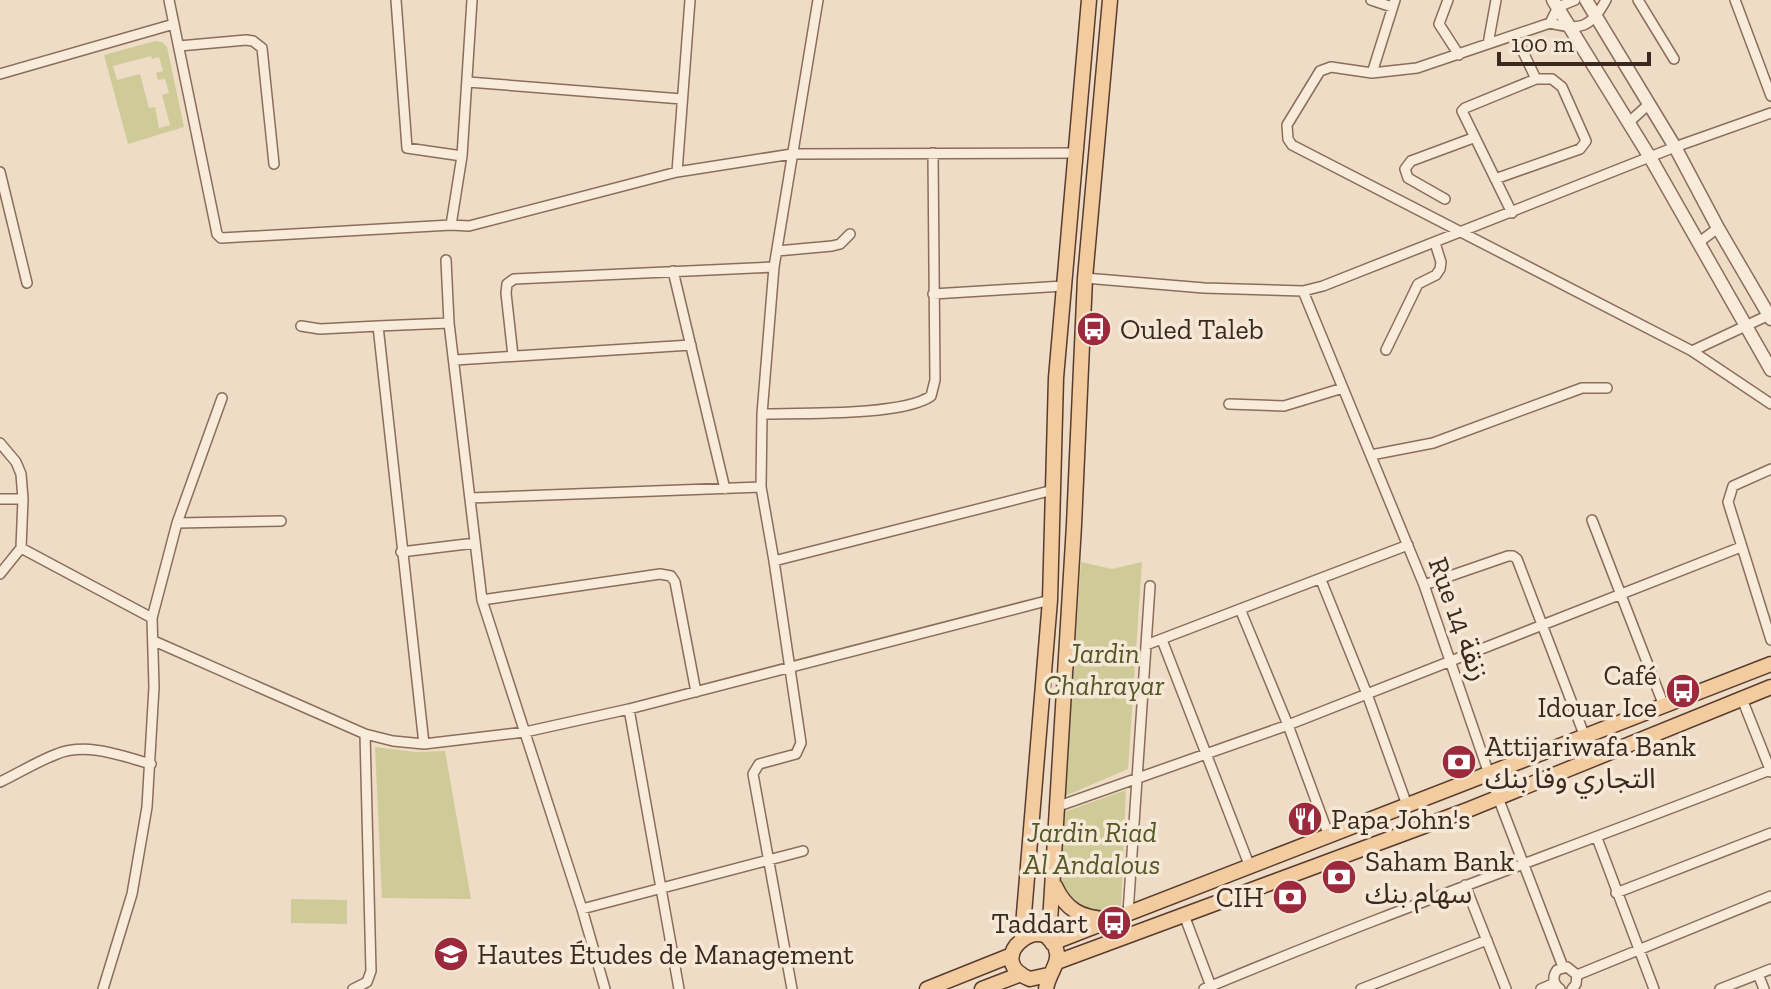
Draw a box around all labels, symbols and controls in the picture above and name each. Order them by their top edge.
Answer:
scale bar [1499,16,1649,66]
text: 100 m [1511,29,1574,58]
bus stop icon: Ouled Taleb [1075,310,1113,348]
place label: Ouled Taleb [1120,313,1264,346]
street label: Rue 14 زنقة [1421,553,1497,685]
park label: Jardin Chahrayar [1044,637,1165,702]
place label: Café Idouar Ice [1537,659,1657,724]
bus stop icon: Café Idouar Ice [1664,672,1702,710]
place label: Attijariwafa Bank التجاري وفا بنك [1485,730,1697,799]
bank icon: Attijariwafa Bank التجاري وفا بنك [1440,743,1478,781]
restaurant icon: Papa John's [1286,800,1324,838]
place label: Papa John's [1331,803,1471,836]
park label: Jardin Riad Al Andalous [1023,816,1160,881]
place label: Saham Bank سهام بنك [1365,845,1515,914]
bank icon: Saham Bank سهام بنك [1320,858,1358,896]
bank icon: CIH [1271,878,1309,916]
place label: CIH [1216,881,1264,914]
bus stop icon: Taddart [1095,904,1133,942]
place label: Taddart [992,907,1089,940]
school or university icon: Hautes Études de Management [432,935,470,973]
place label: Hautes Études de Management [477,938,854,971]

